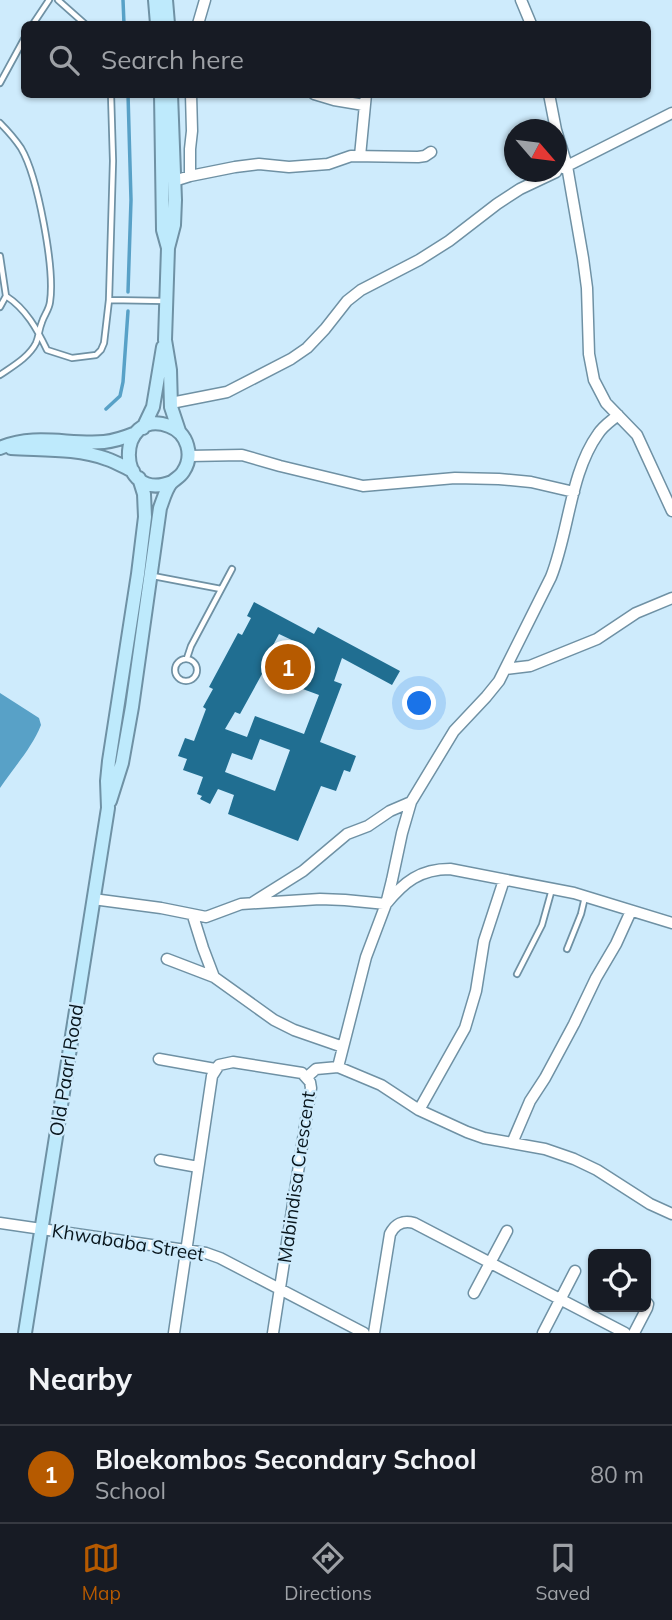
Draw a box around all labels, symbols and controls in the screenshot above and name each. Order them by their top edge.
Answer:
search box [21,21,651,98]
icon: search [45,41,83,79]
text: Search here [101,43,244,76]
north arrow [504,119,567,182]
pin: 1 [265,641,311,693]
your location [402,686,436,720]
street label: Old Paarl Road [44,1002,88,1138]
street label: Mabindisa Crescent [272,1089,320,1264]
street label: Khwababa Street [50,1218,206,1266]
map controls [588,1249,651,1312]
button: locate [588,1249,651,1312]
text: Nearby [28,1360,132,1398]
text: Bloekombos Secondary School [95,1443,476,1476]
text: 1 [44,1460,58,1489]
text: 80 m [590,1460,644,1489]
text: School [95,1476,166,1505]
tab: Map [82,1539,121,1605]
tab: Directions [284,1539,372,1605]
tab: Saved [535,1539,590,1605]

